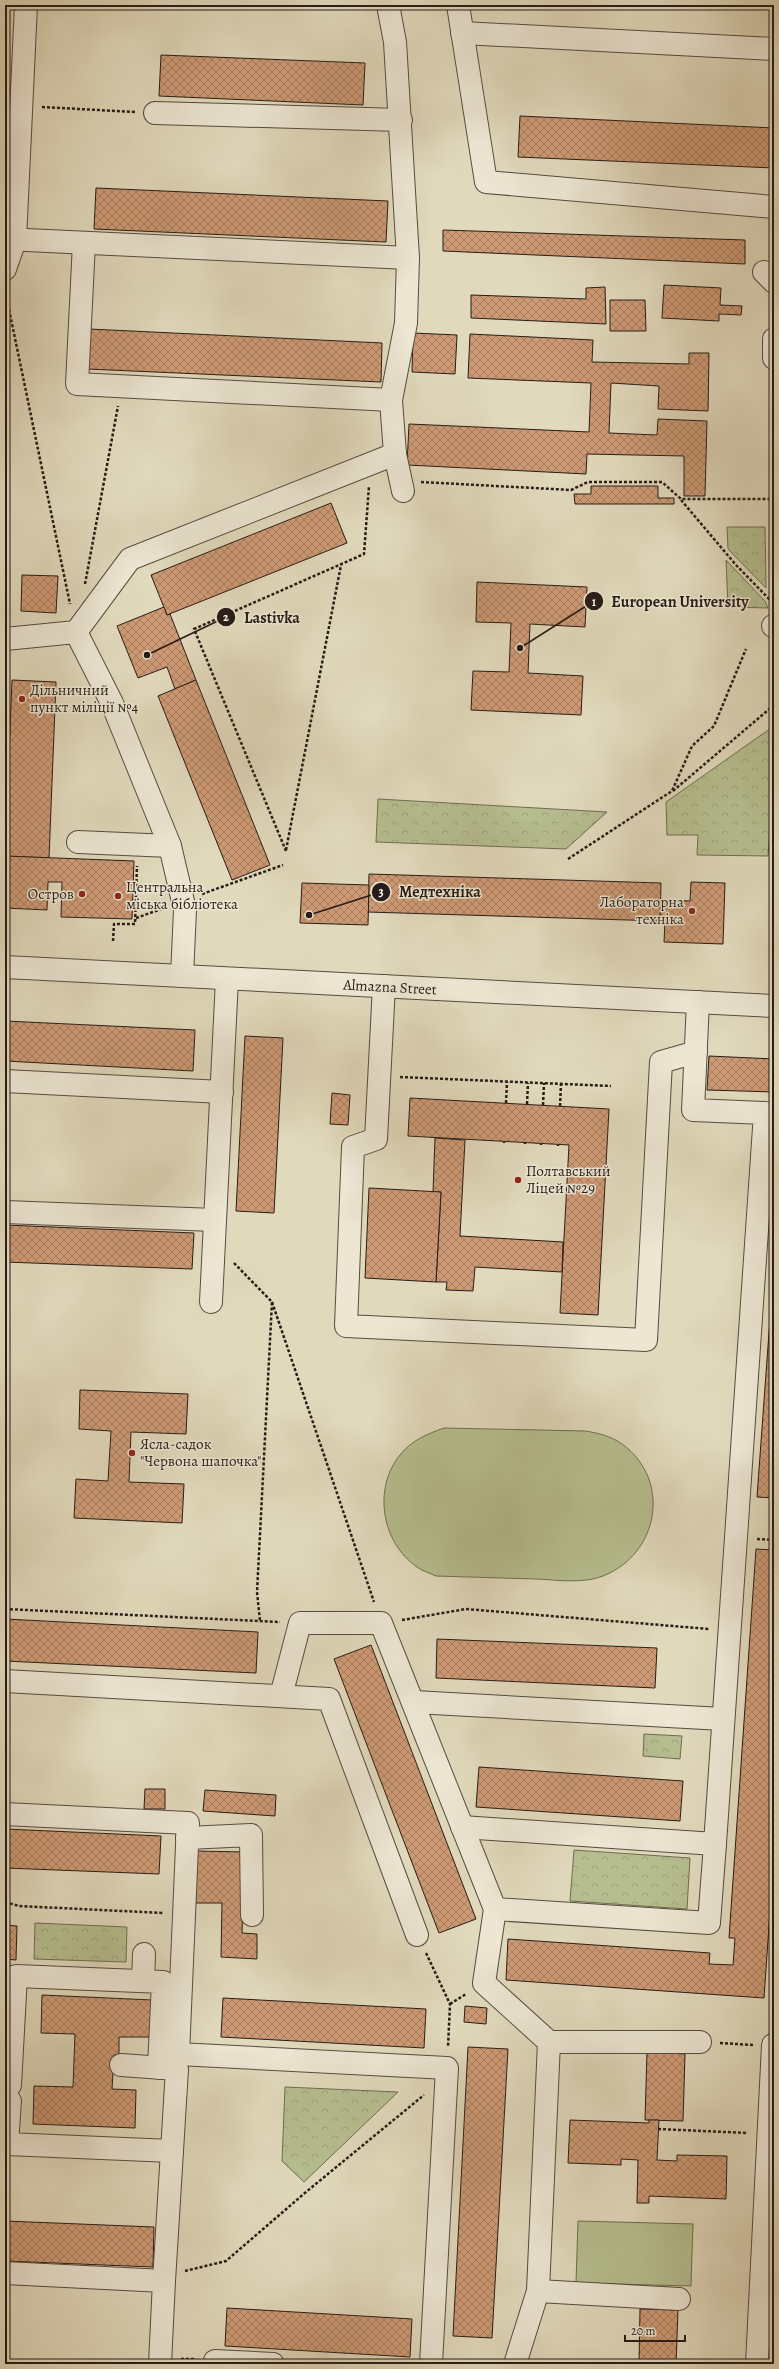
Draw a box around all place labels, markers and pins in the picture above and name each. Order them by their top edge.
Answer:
callout: European University [584,587,757,615]
callout: Lastivka [216,603,308,631]
place label: Дільничний пункт міліції №4 [30,680,138,717]
marker: Дільничний пункт міліції №4 [17,694,27,704]
place label: Центральна міська бібліотека [126,877,238,914]
callout: Медтехніка [371,878,489,906]
place label: Остров [28,884,74,904]
marker: Остров [77,889,87,899]
marker: Центральна міська бібліотека [113,891,123,901]
place label: Лабораторна техніка [600,892,684,929]
marker: Лабораторна техніка [687,906,697,916]
place label: Полтавський Ліцей №29 [526,1161,611,1198]
marker: Полтавський Ліцей №29 [513,1175,523,1185]
place label: Ясла-садок "Червона шапочка" [140,1434,261,1471]
marker: Ясла-садок "Червона шапочка" [127,1448,137,1458]

